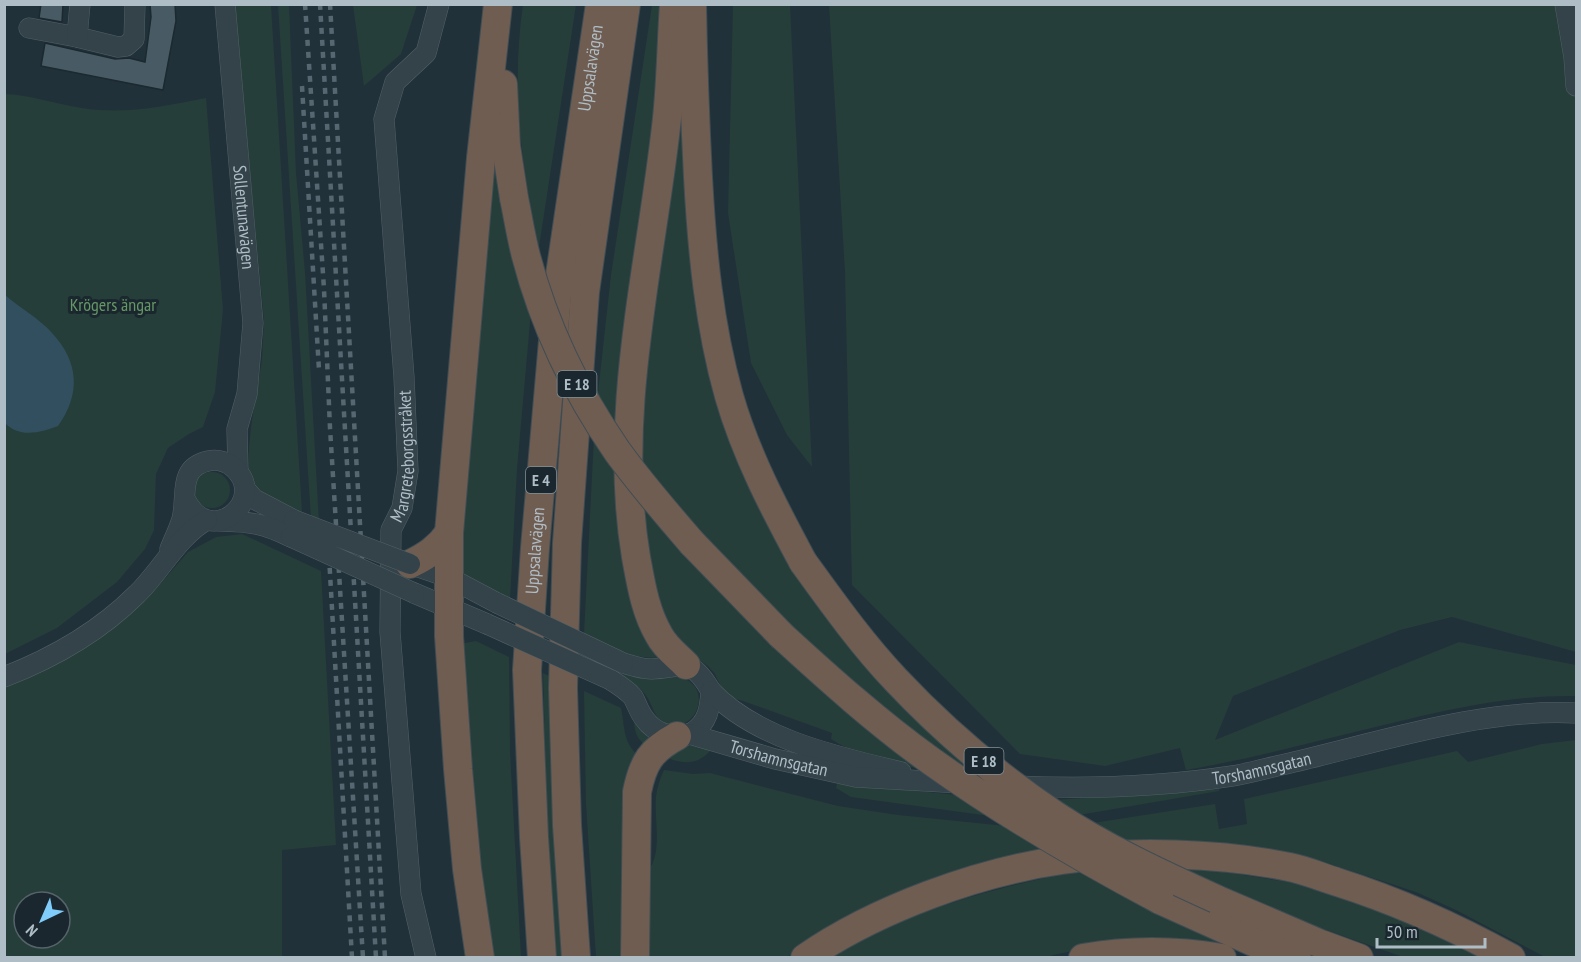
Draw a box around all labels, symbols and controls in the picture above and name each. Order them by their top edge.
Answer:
street label: Uppsalavägen [572,23,608,113]
street label: Sollentunavägen [228,164,260,270]
park label: Krögers ängar [70,293,156,316]
road number: E 18 [558,371,596,397]
street label: Margreteborgsstråket [385,390,419,526]
road number: E 4 [526,467,556,493]
street label: Uppsalavägen [520,506,549,595]
street label: Torshamnsgatan [727,734,830,781]
street label: Torshamnsgatan [1211,746,1313,790]
road number: E 18 [964,748,1004,774]
north arrow [12,890,72,950]
scale bar [1377,911,1485,949]
text: 50 m [1386,920,1418,943]
text: N [22,921,42,941]

